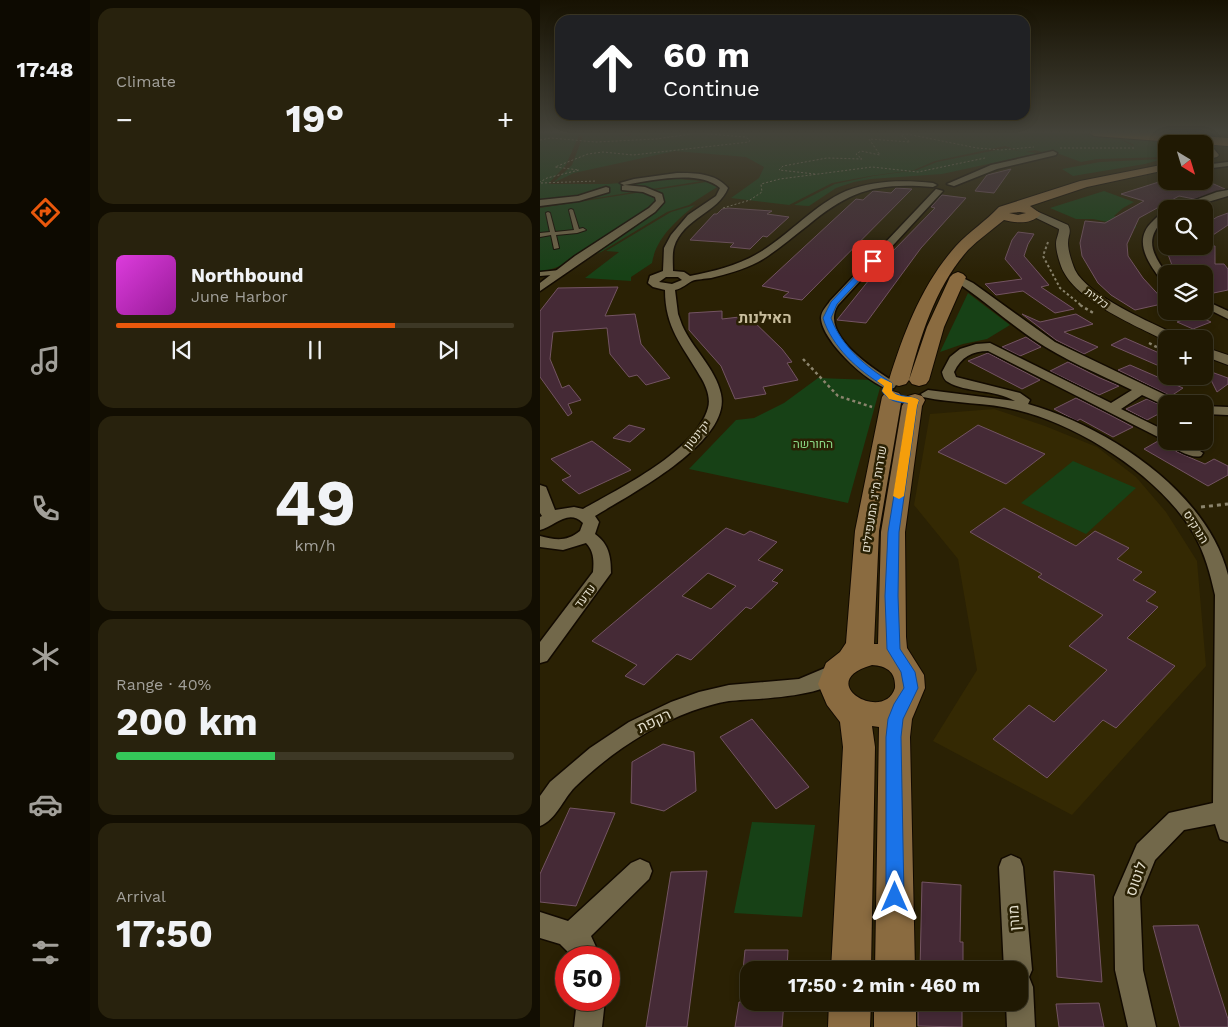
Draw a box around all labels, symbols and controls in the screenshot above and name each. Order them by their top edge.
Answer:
text: 60 m [663,34,750,76]
icon: ahead [580,35,645,100]
text: 17:48 [16,57,74,82]
text: Climate [116,72,176,91]
text: Continue [663,76,760,101]
text: 19° [286,97,344,141]
text: − [116,103,133,136]
text: + [497,103,514,136]
north arrow [1158,135,1212,190]
map controls [1158,135,1213,450]
icon: directions [28,195,63,230]
button: search [1158,200,1213,255]
pin [852,240,894,282]
icon: arrive [859,247,887,275]
text: Northbound [191,264,303,287]
button: layers [1158,265,1213,320]
street label: כלנית [1083,285,1111,311]
text: June Harbor [191,287,288,306]
district label: האילנות [739,309,791,327]
button: + [1158,330,1213,385]
icon: previous [168,336,196,364]
icon: pause [301,336,329,364]
icon: next [434,336,462,364]
icon: music [28,343,63,378]
button: − [1158,395,1213,450]
street label: יקינטון [681,418,713,452]
park label: החורשה [793,437,833,451]
street label: שדרות מ"ג המעפילים [859,445,889,553]
text: 49 [274,465,356,541]
icon: phone [28,491,63,526]
street label: הנרקיס [1181,508,1211,546]
text: km/h [294,536,336,555]
street label: עדעד [571,581,599,611]
icon: climate [28,639,63,674]
text: Range · 40% [116,675,211,694]
text: 200 km [116,700,258,744]
street label: רקפת [634,705,674,737]
icon: car [28,787,63,822]
street label: לוטוס [1121,859,1151,899]
position arrow [868,870,920,922]
text: Arrival [116,887,166,906]
street label: מורן [1004,905,1024,931]
text: 17:50 [116,912,213,956]
icon: filters [28,935,63,970]
speed limit sign: 50 [555,946,620,1011]
text: 17:50 · 2 min · 460 m [788,974,980,997]

